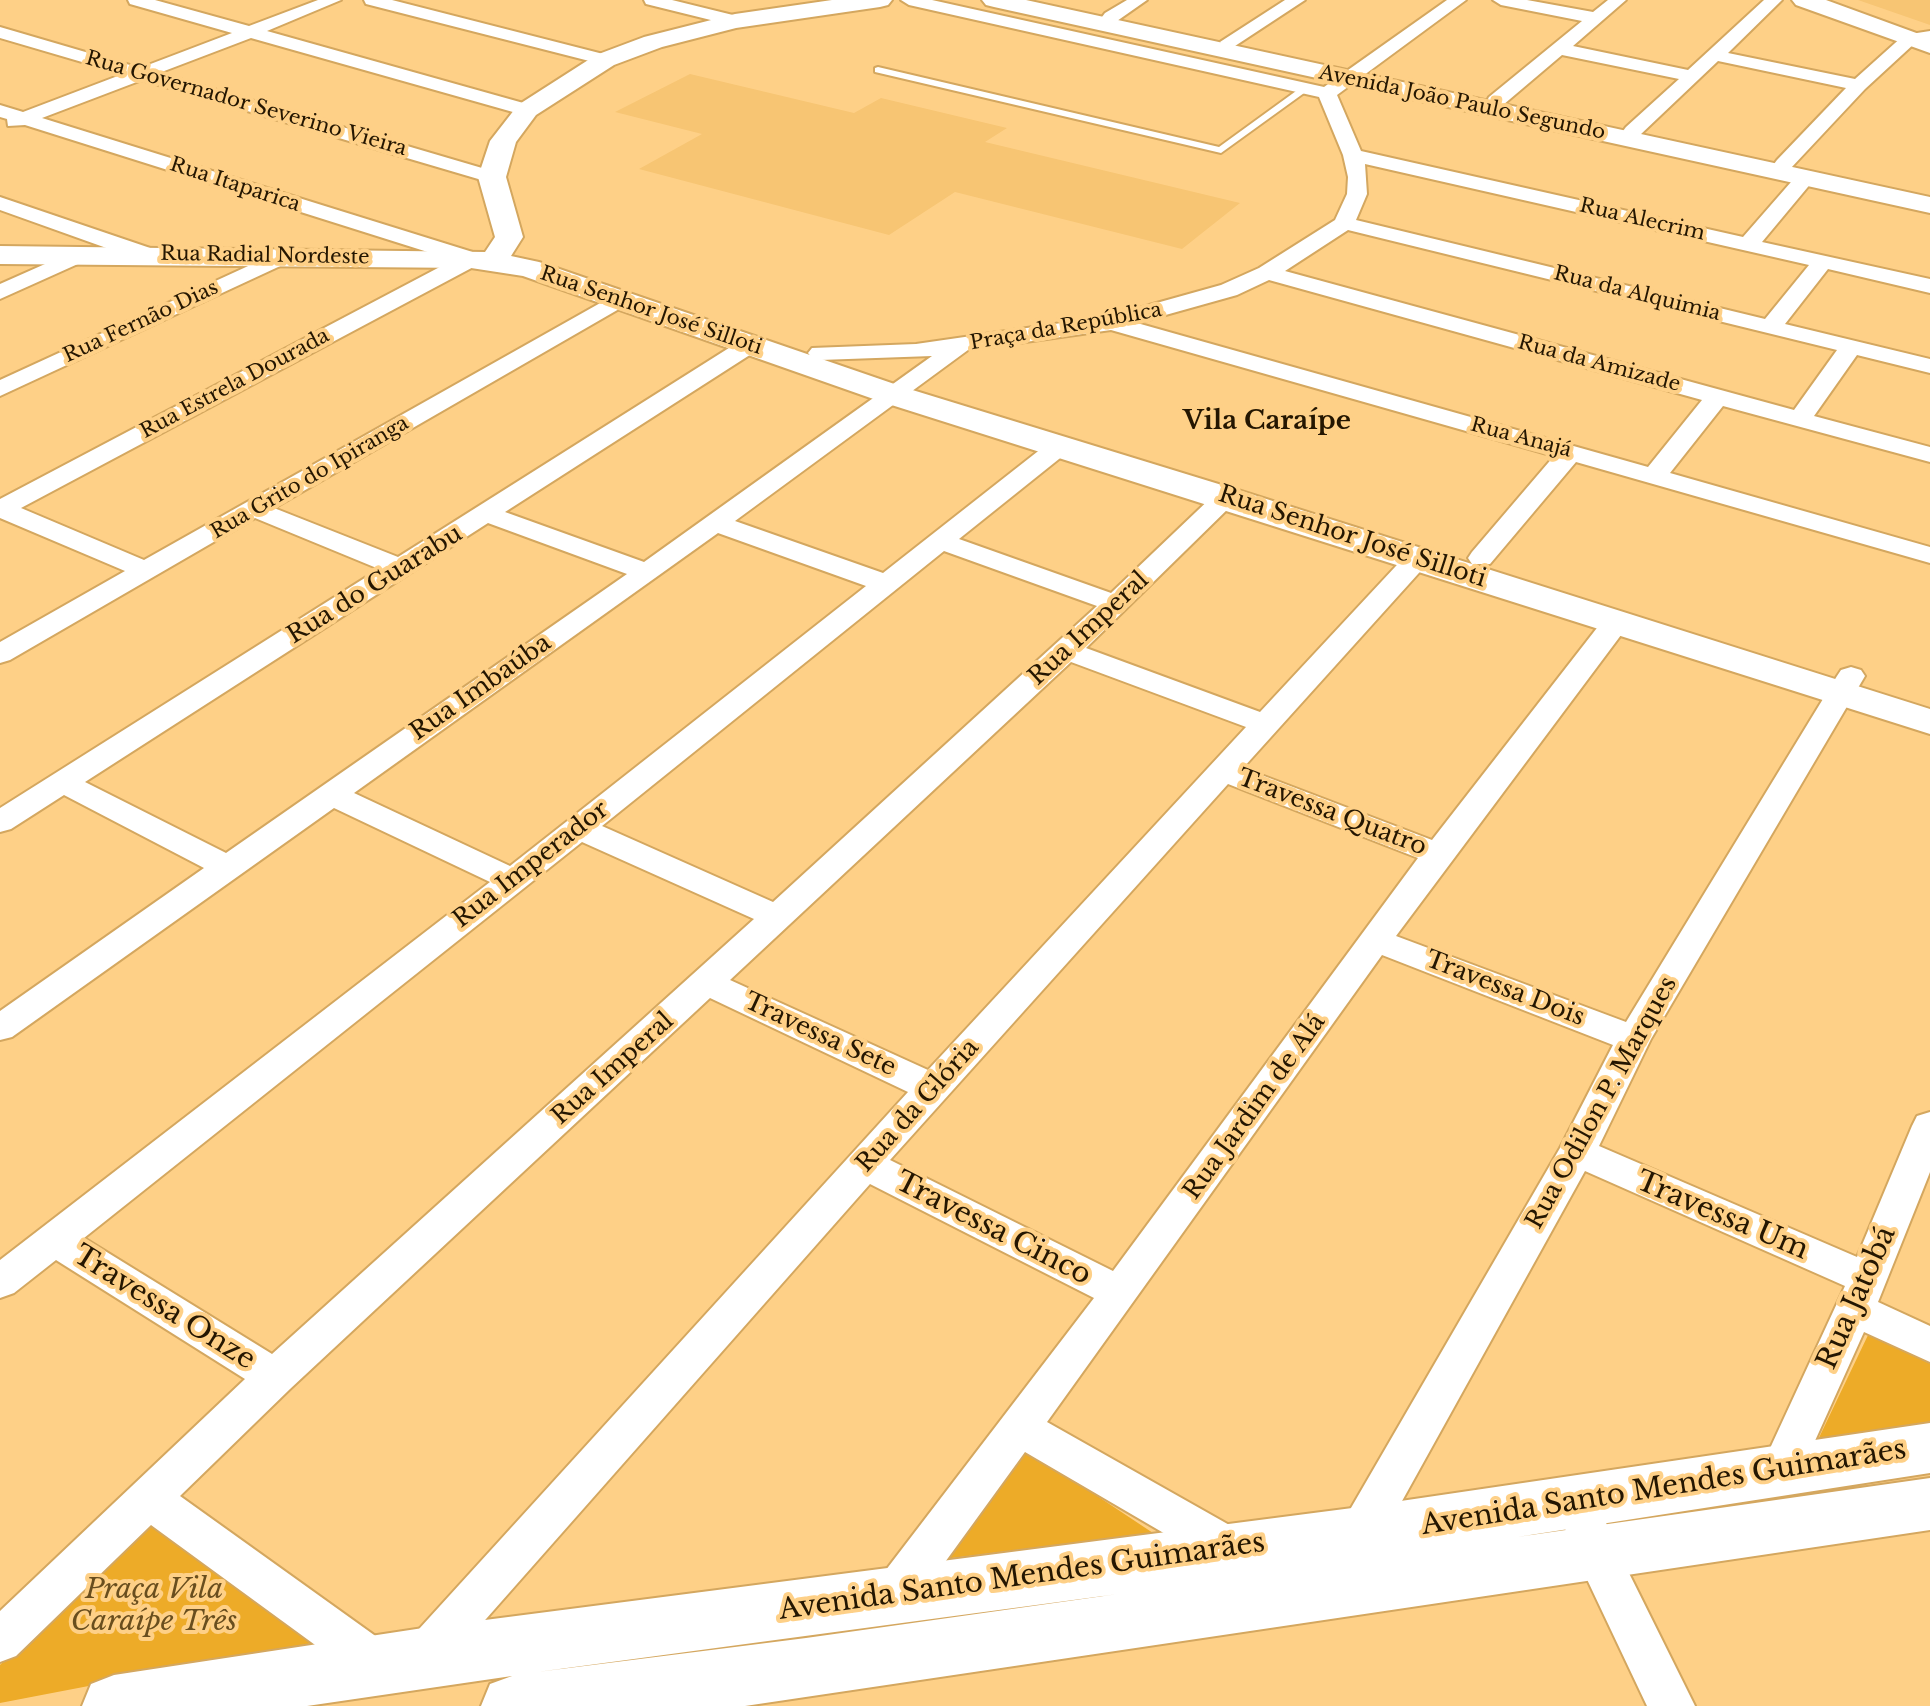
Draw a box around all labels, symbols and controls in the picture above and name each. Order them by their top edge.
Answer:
street label: Rua Governador Severino Vieira [83,47,409,161]
street label: Avenida João Paulo Segundo [1317,61,1607,145]
street label: Rua Itaparica [167,153,303,217]
street label: Rua Alecrim [1577,194,1707,246]
street label: Rua Radial Nordeste [160,242,370,270]
street label: Rua Senhor José Silloti [537,262,765,360]
street label: Rua da Alquimia [1551,262,1723,326]
street label: Rua Fernão Dias [60,276,222,368]
street label: Praça da República [968,298,1164,356]
street label: Rua Estrela Dourada [136,324,334,444]
street label: Rua da Amizade [1515,331,1683,397]
district label: Vila Caraípe [1183,406,1351,438]
street label: Rua Grito do Ipiranga [207,412,413,544]
street label: Rua Anajá [1468,413,1574,463]
street label: Rua Senhor José Silloti [1215,480,1489,594]
street label: Rua do Guarabu [282,520,468,650]
street label: Rua Imperal [1023,566,1155,692]
street label: Rua Imbaúba [405,629,557,747]
street label: Travessa Quatro [1234,764,1430,862]
street label: Rua Imperador [448,795,614,935]
street label: Travessa Dois [1422,946,1588,1032]
street label: Rua Odilon P. Marques [1521,972,1683,1234]
street label: Travessa Sete [740,987,900,1083]
street label: Rua Imperal [546,1007,680,1131]
street label: Rua Jardim de Alá [1178,1009,1332,1205]
street label: Rua da Glória [851,1034,985,1178]
street label: Travessa Cinco [890,1165,1096,1293]
street label: Travessa Um [1631,1165,1813,1267]
street label: Rua Jatobá [1811,1221,1903,1375]
street label: Travessa Onze [67,1239,261,1377]
street label: Avenida Santo Mendes Guimarães [1419,1433,1909,1543]
street label: Avenida Santo Mendes Guimarães [777,1526,1267,1628]
park label: Praça Vila Caraípe Três [71,1573,237,1639]

